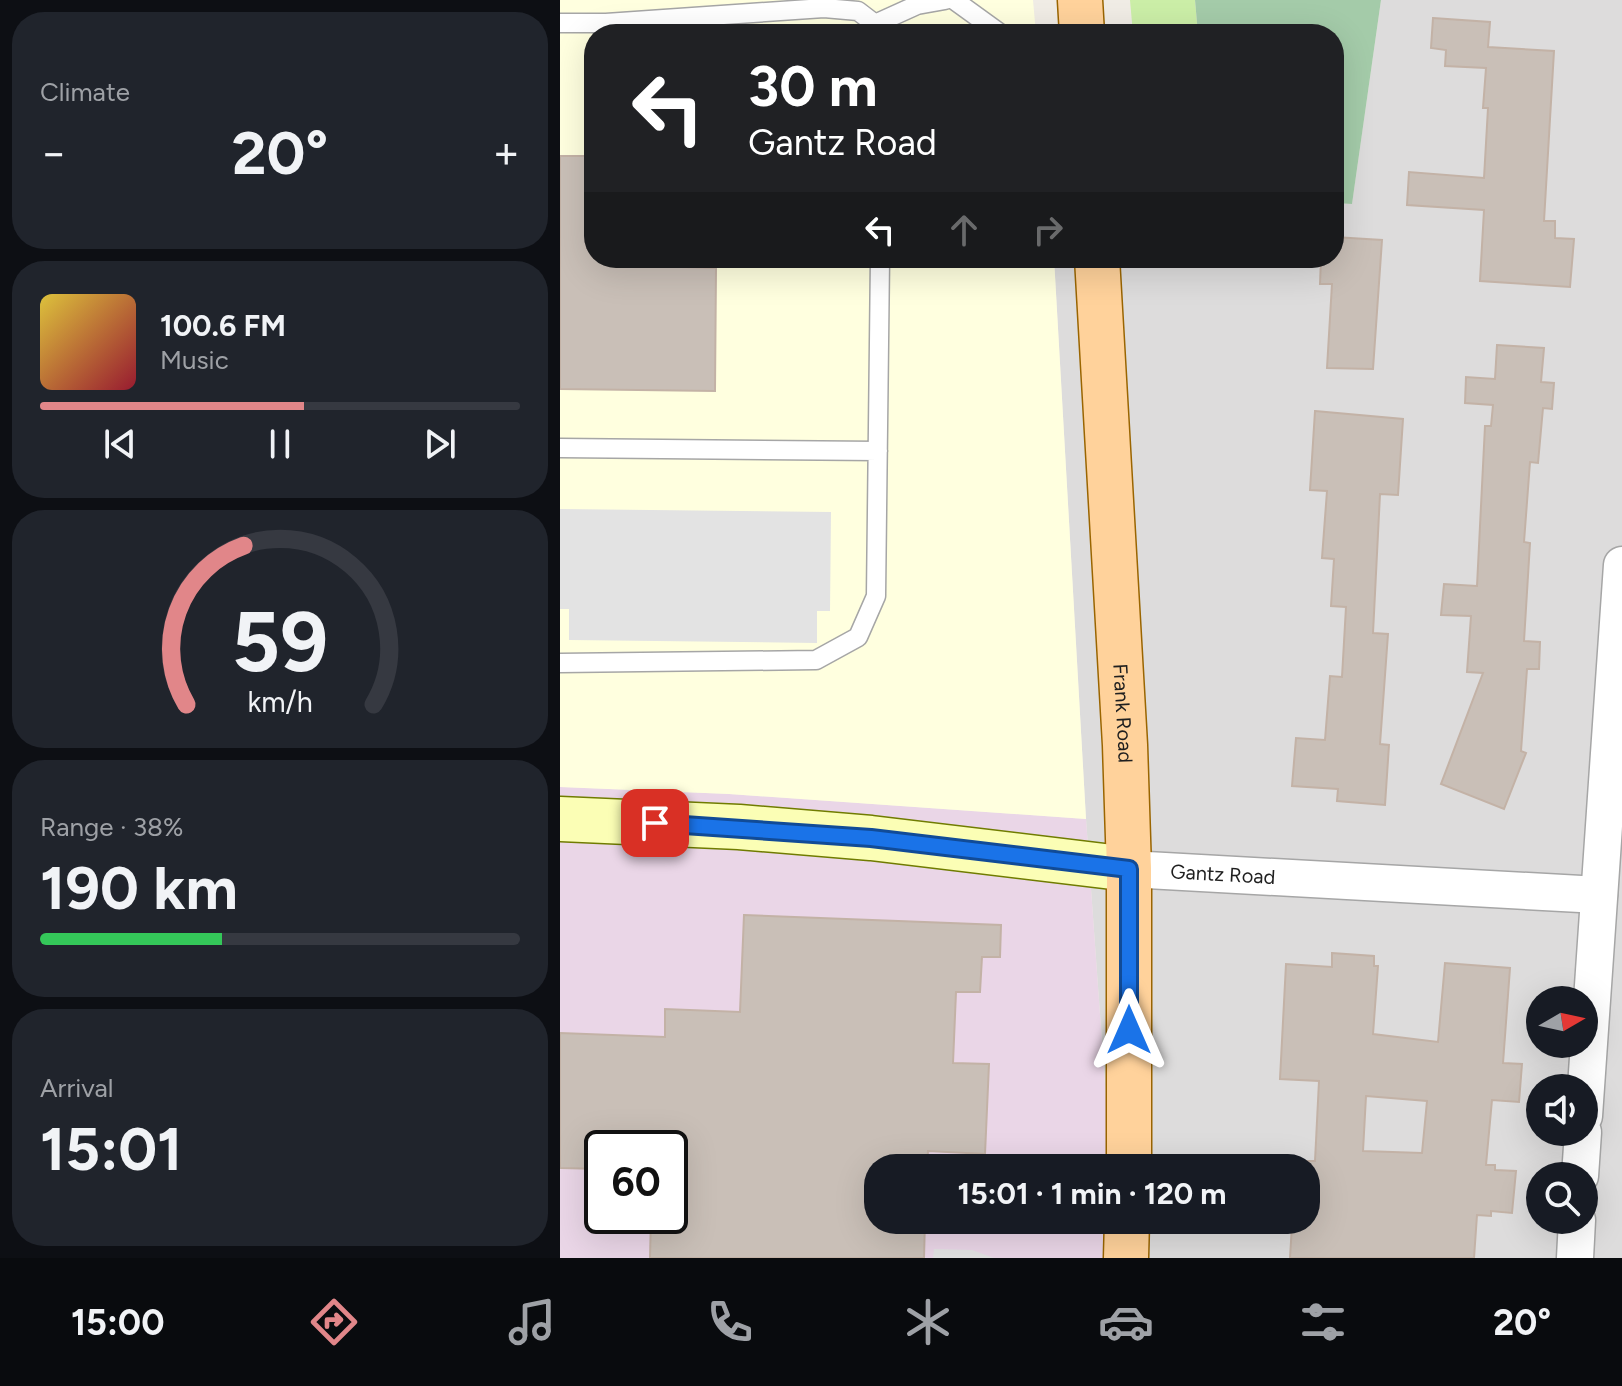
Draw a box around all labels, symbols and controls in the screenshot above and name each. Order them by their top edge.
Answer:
text: 30 m [748,53,878,120]
icon: left [616,56,720,160]
text: Climate [40,76,130,108]
text: 20° [232,117,328,189]
text: Gantz Road [748,121,937,164]
text: − [40,126,67,179]
text: + [493,126,520,179]
icon: left [858,208,902,252]
icon: ahead [942,208,986,252]
icon: right [1026,208,1070,252]
text: 100.6 FM [160,307,286,344]
text: Music [160,344,229,376]
icon: previous [98,422,142,466]
icon: pause [258,422,302,466]
icon: next [418,422,462,466]
text: 59 [232,592,328,692]
street label: Frank Road [1108,663,1138,763]
text: km/h [247,685,313,719]
pin [621,789,689,857]
icon: arrive [633,801,677,845]
text: Range · 38% [40,811,184,843]
text: 190 km [40,852,238,924]
street label: Gantz Road [1170,859,1276,889]
north arrow [1526,986,1598,1058]
map controls [1526,986,1598,1234]
position arrow [1087,988,1171,1072]
text: Arrival [40,1072,113,1104]
button: sound [1526,1074,1598,1146]
text: 15:01 [40,1113,182,1185]
speed limit sign: 60 [584,1130,688,1234]
button: search [1526,1162,1598,1234]
text: 15:01 · 1 min · 120 m [957,1175,1227,1212]
icon: directions [306,1294,362,1350]
icon: music [504,1294,560,1350]
icon: phone [702,1294,758,1350]
icon: climate [900,1294,956,1350]
icon: car [1098,1294,1154,1350]
icon: filters [1295,1294,1351,1350]
text: 15:00 [71,1301,165,1344]
text: 20° [1493,1301,1551,1344]

